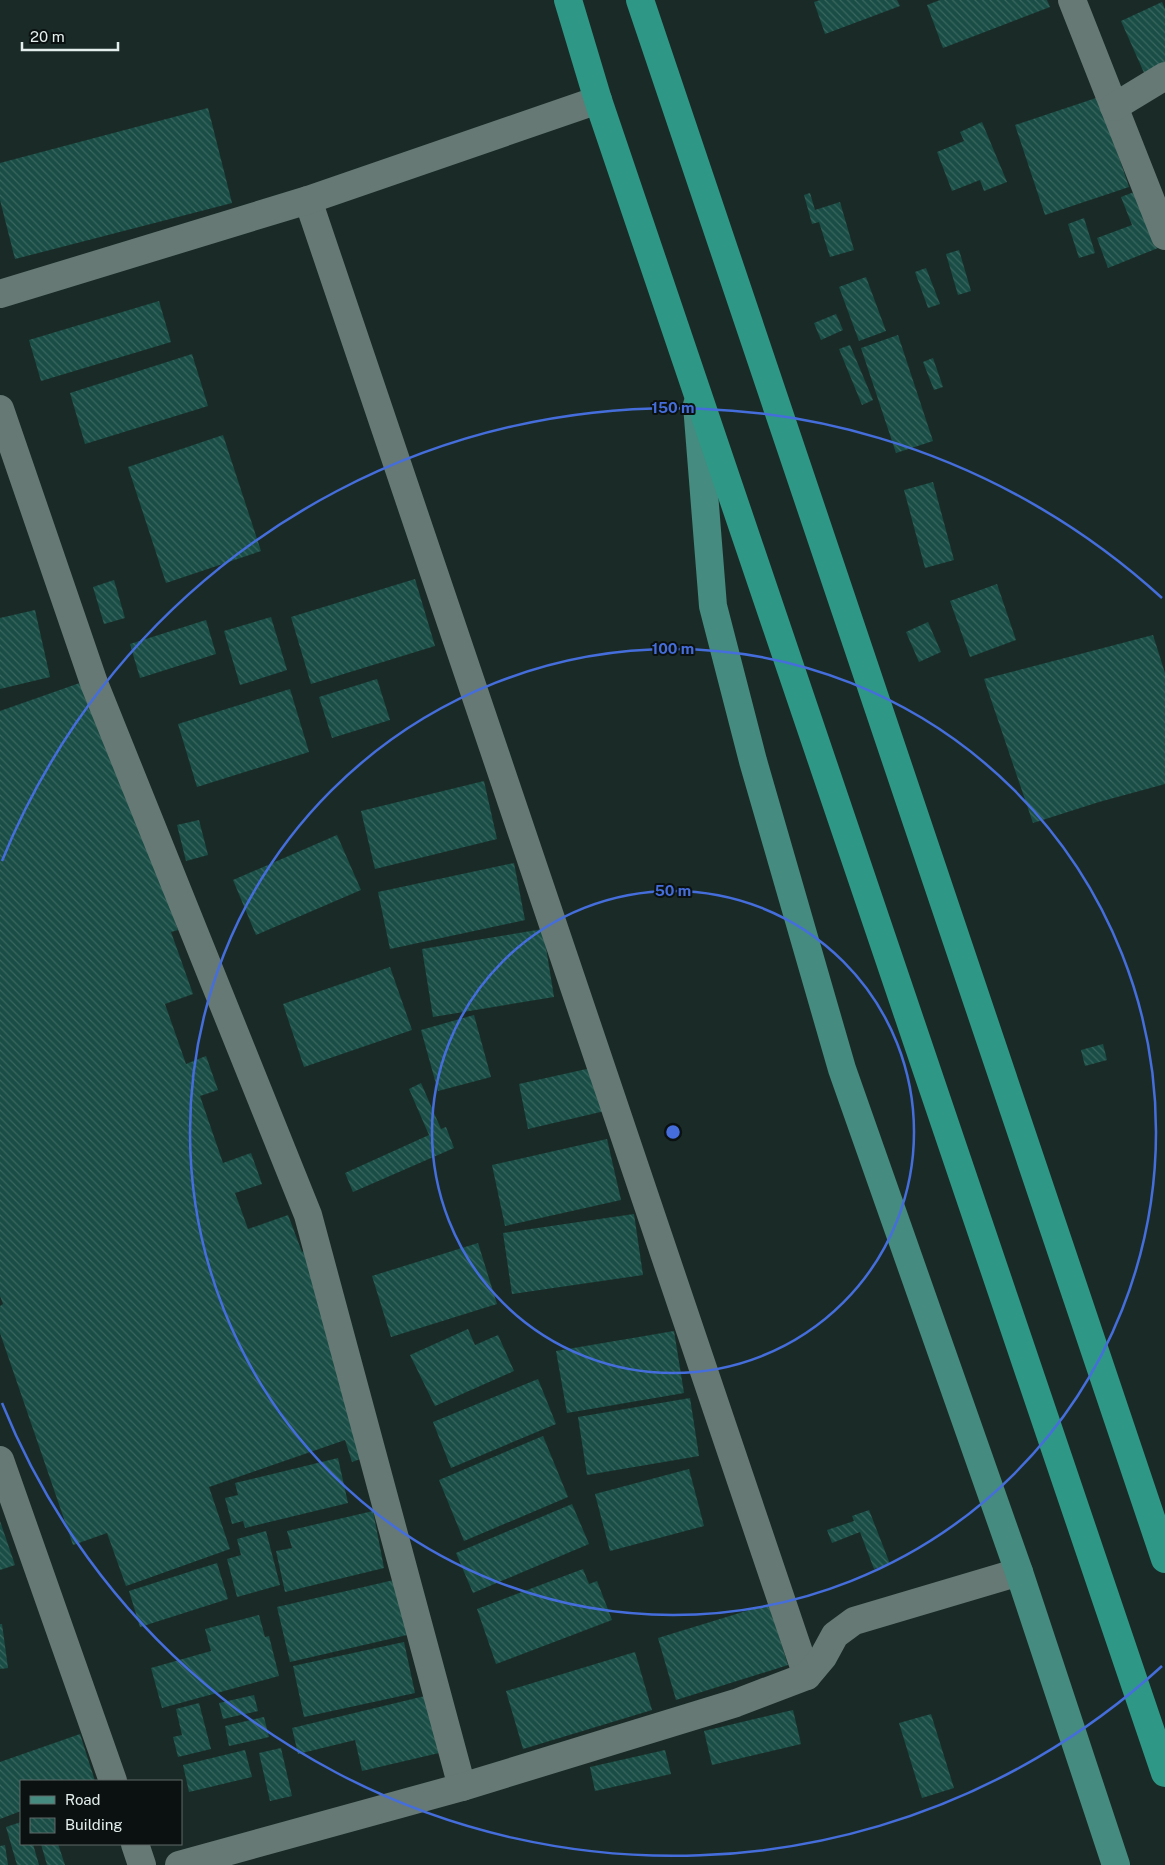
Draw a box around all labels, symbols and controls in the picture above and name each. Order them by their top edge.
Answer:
scale bar [22,20,119,52]
text: 20 m [30,28,65,45]
text: 150 m [651,399,695,416]
text: 100 m [652,640,694,657]
text: 50 m [655,882,691,899]
centre of rings [664,1123,682,1141]
legend [20,1780,182,1845]
text: Road [65,1791,101,1808]
text: Building [65,1816,123,1833]

